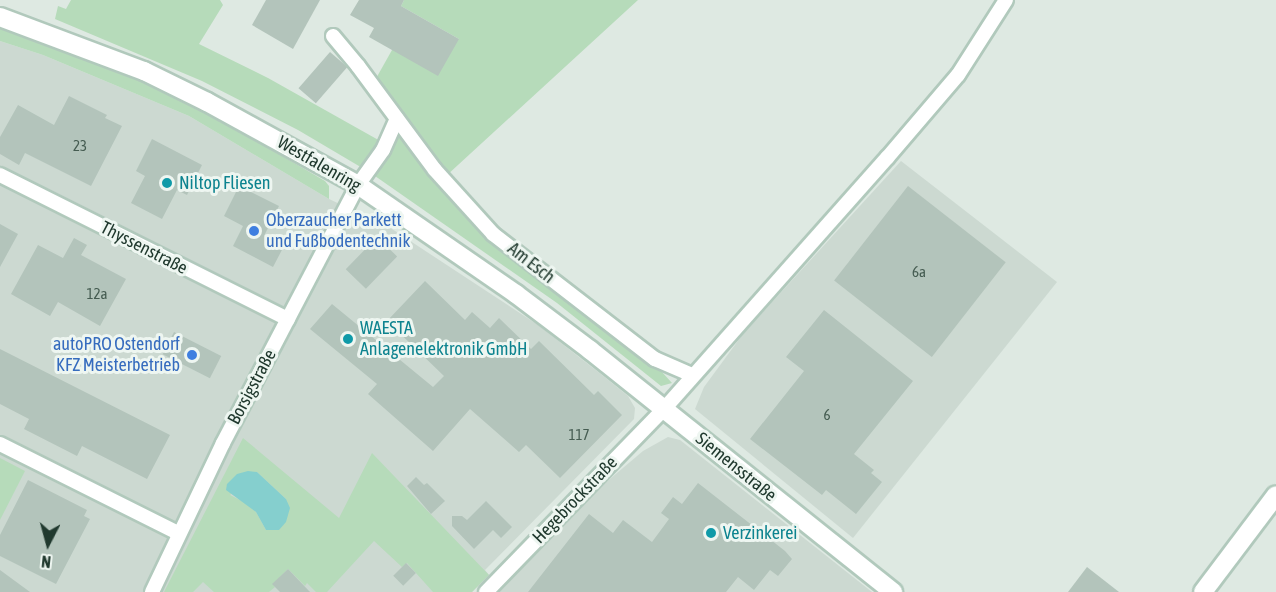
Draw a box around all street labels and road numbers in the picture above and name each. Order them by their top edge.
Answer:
street label: Westfalenring [273,131,365,197]
street label: Thyssenstraße [97,217,191,279]
street label: Am Esch [503,238,559,288]
street label: Borsigstraße [223,346,281,428]
street label: Siemensstraße [691,428,781,506]
street label: Hegebrockstraße [528,452,622,548]

